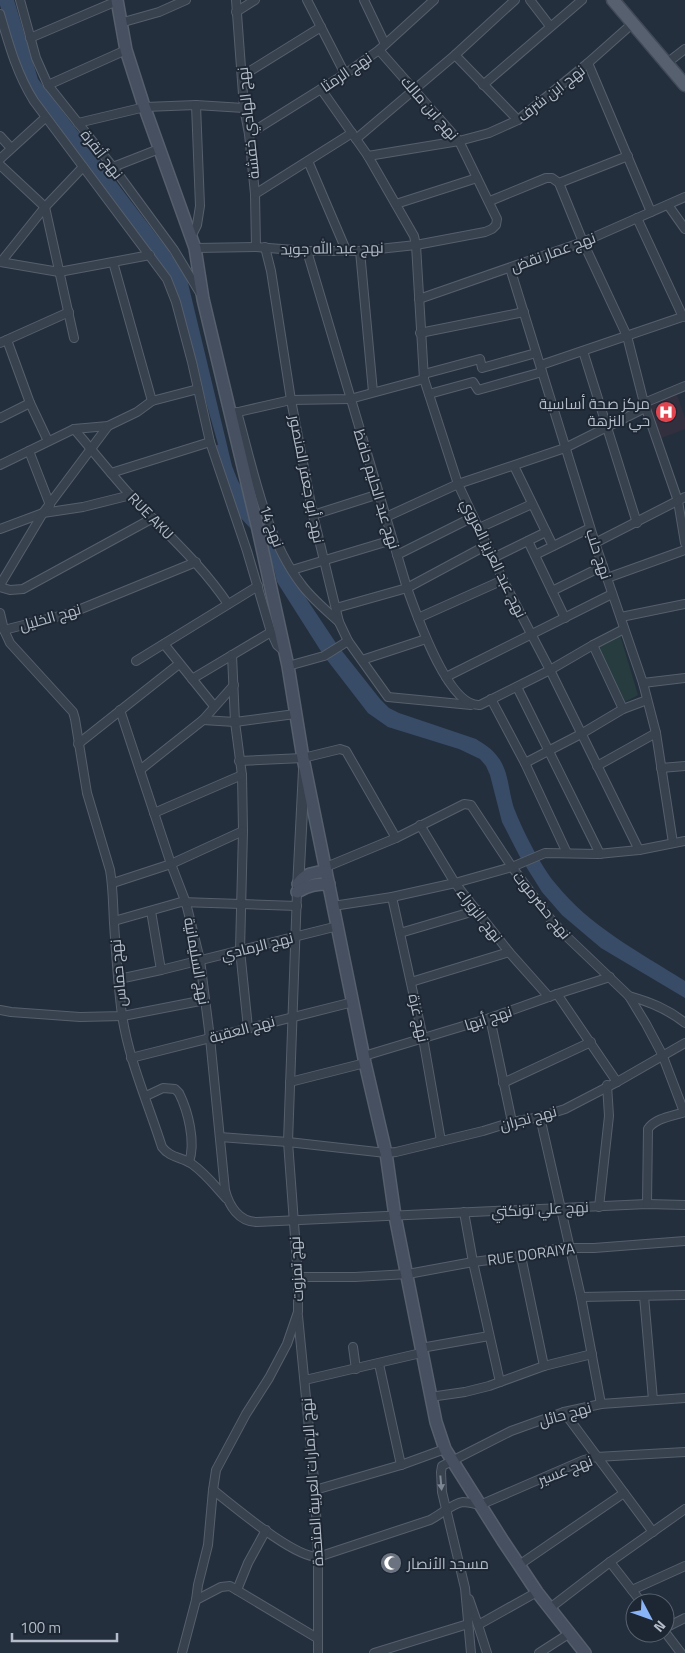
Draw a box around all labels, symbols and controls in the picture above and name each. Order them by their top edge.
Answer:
street label: نهج الرمثا [316,46,376,98]
street label: نهج ابن شرف [512,59,590,127]
street label: نهج الهادي خفشة [231,66,266,180]
street label: نهج ابن مالك [395,71,465,145]
street label: نهج أنقرة [75,124,129,184]
street label: نهج عمار نقض [507,226,599,278]
street label: نهج عبد الله جويد [280,236,384,260]
place label: مركز صحة أساسية حي النزهة [539,392,650,433]
hospital icon: مركز صحة أساسية حي النزهة [654,400,678,424]
street label: نهج أبو جعفر المنصور [283,412,331,545]
street label: نهج عبد الحليم حافظ [348,426,406,552]
street label: RUE AKU [123,487,179,545]
street label: نهج عبد العزيز العروي [454,494,533,622]
street label: نهج 14 [254,502,290,550]
street label: نهج حلب [580,526,618,582]
street label: نهج الخليل [16,597,84,637]
street label: نهج حضرموت [507,866,577,944]
street label: نهج الزوراء [451,883,509,947]
street label: نهج السليمانية [178,916,216,1006]
street label: نهج الرمادي [218,926,296,967]
street label: نهج حماس [104,938,132,1008]
street label: نهج غزة [403,992,435,1044]
street label: نهج أبها [461,999,515,1037]
street label: نهج العقبة [207,1009,277,1049]
street label: نهج نجران [497,1099,559,1137]
street label: نهج علي تونكتي [491,1195,589,1224]
street label: نهج تمزوت [283,1236,309,1302]
street label: RUE DORAIYA [486,1236,576,1272]
street label: نهج حائل [536,1396,594,1432]
street label: نهج الإمارات العربية المتحدة [295,1397,329,1567]
street label: نهج عسير [533,1449,596,1491]
one-way arrow [438,1475,446,1491]
mosque icon: مسجد الأنصار [379,1551,403,1575]
place label: مسجد الأنصار [406,1552,489,1575]
north arrow [625,1593,675,1643]
scale bar [12,1610,118,1642]
text: 100 m [20,1616,61,1639]
text: N [649,1616,671,1637]

